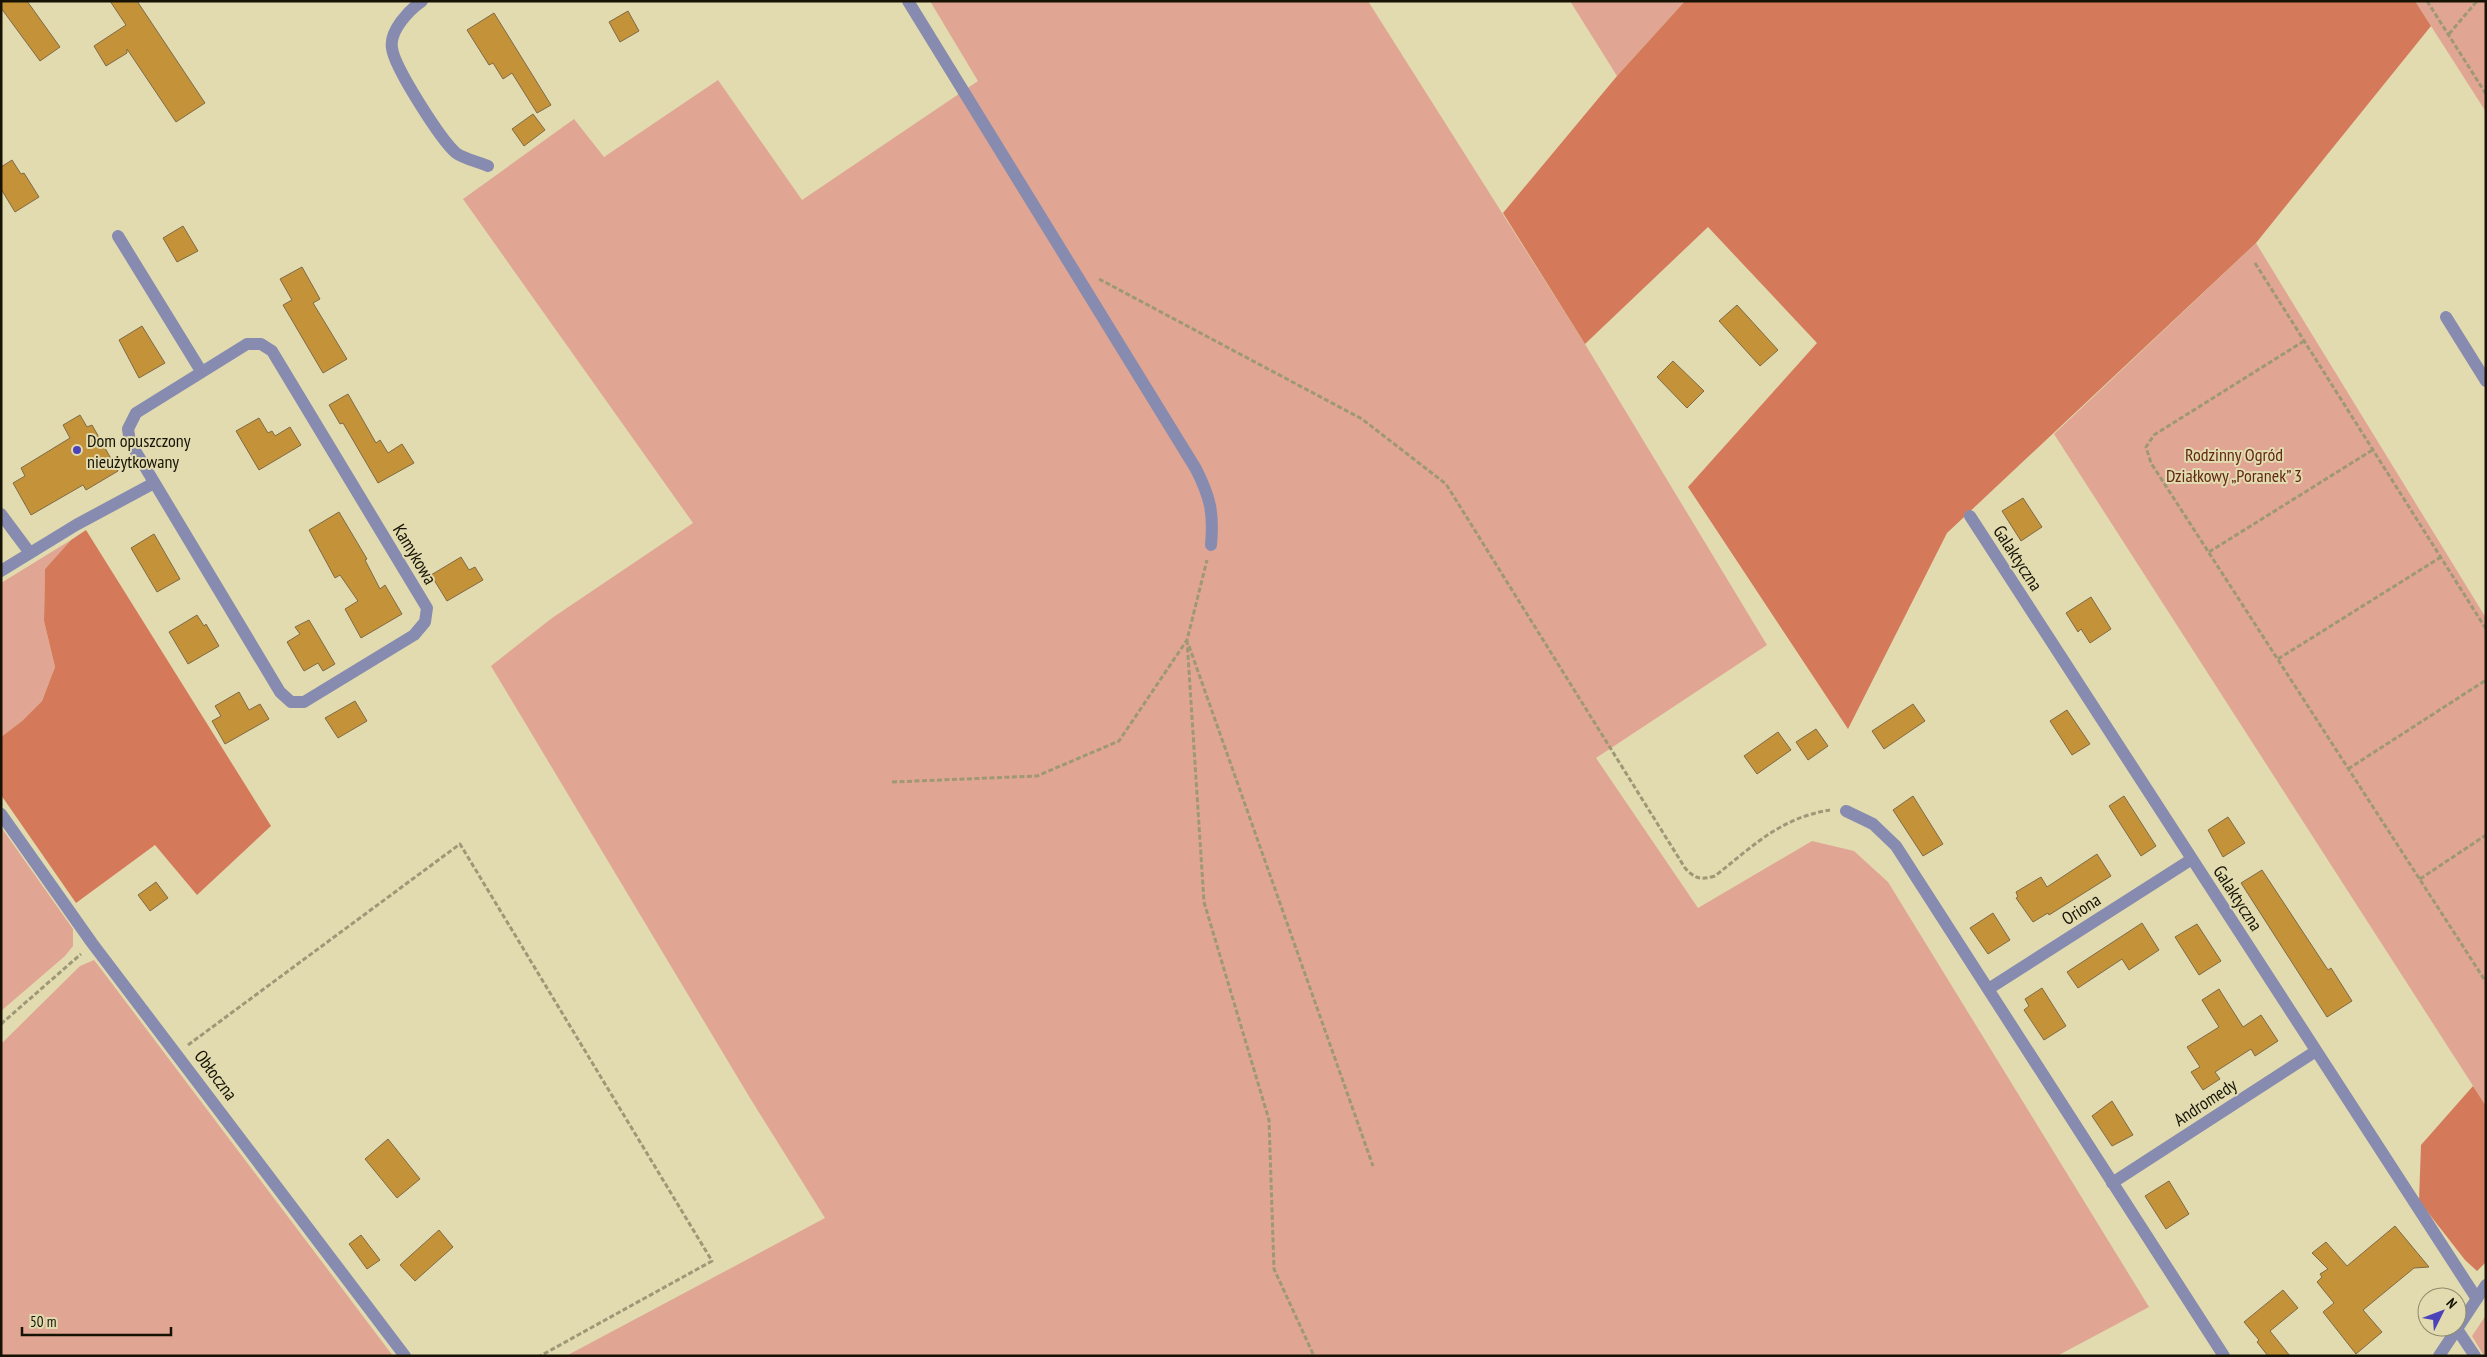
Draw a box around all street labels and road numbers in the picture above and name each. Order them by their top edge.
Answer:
street label: Kamykowa [388,520,442,588]
street label: Galaktyczna [1988,521,2048,595]
street label: Galaktyczna [2208,861,2268,935]
street label: Oriona [2057,888,2105,930]
street label: Obłoczna [190,1045,242,1105]
street label: Andromedy [2169,1073,2241,1131]

